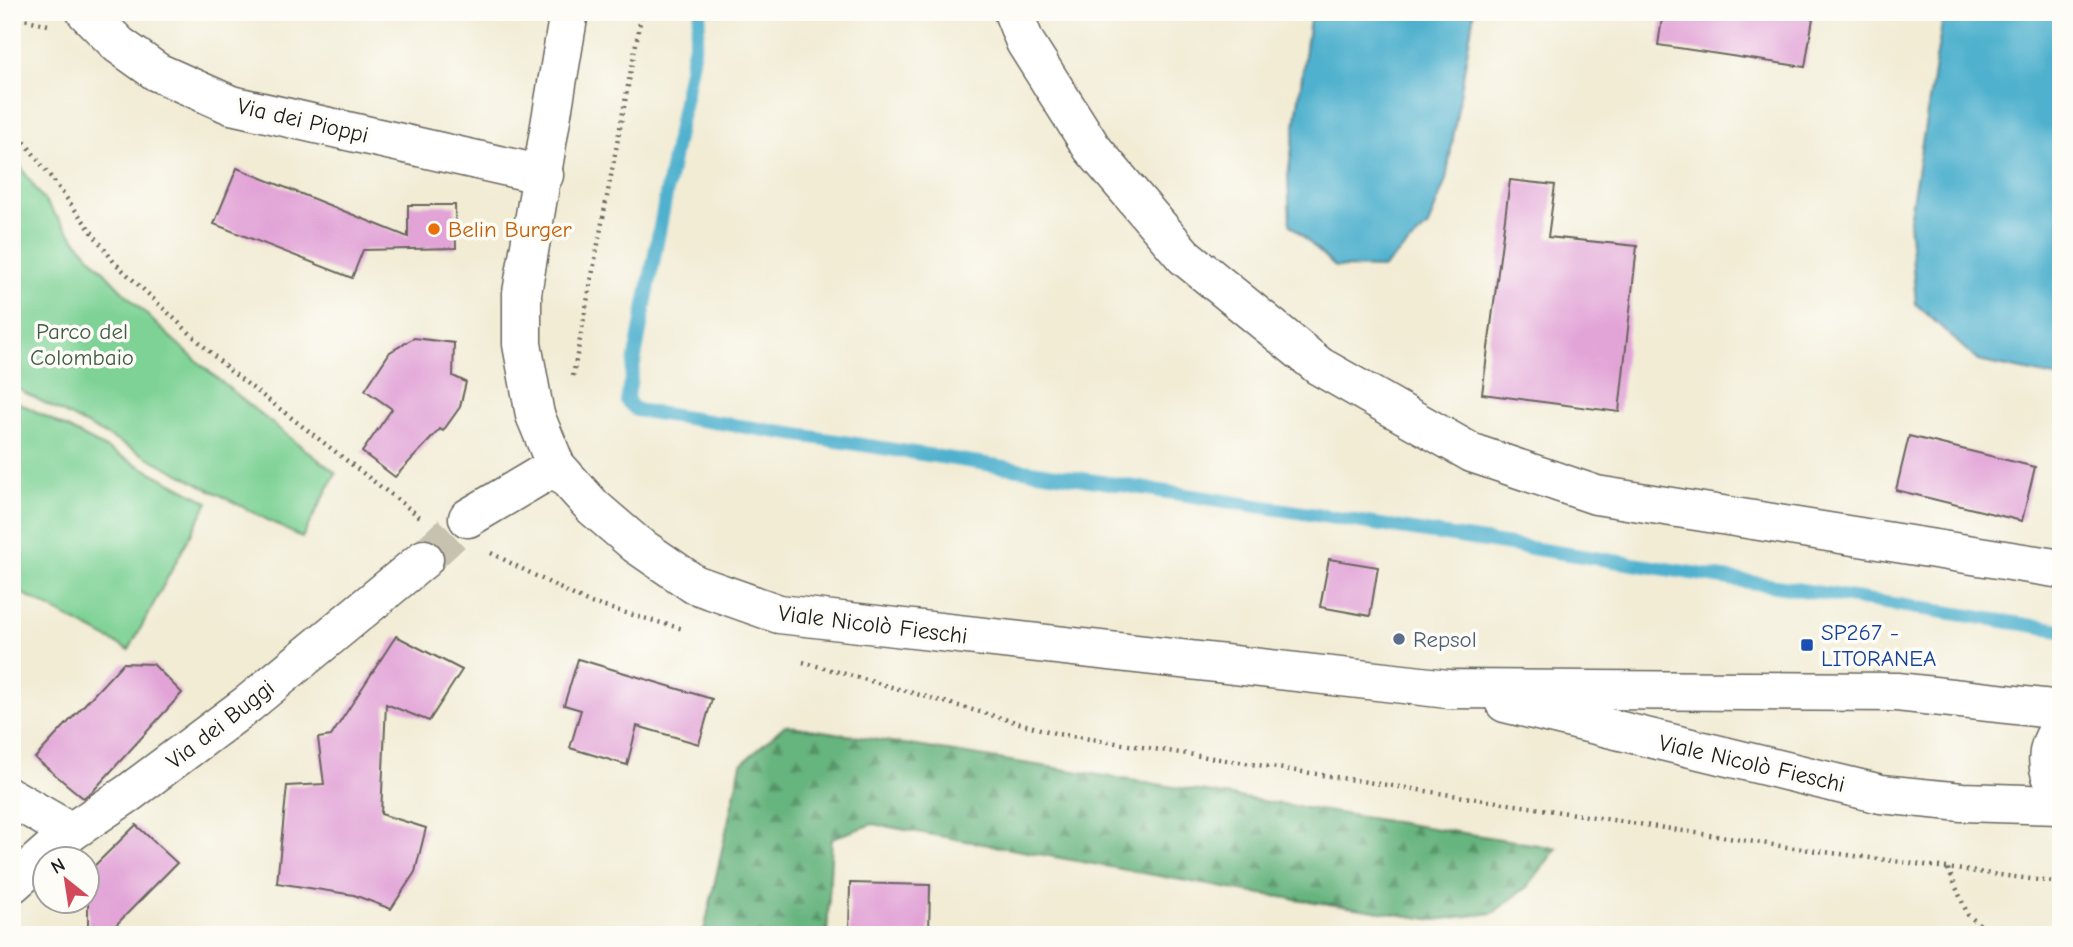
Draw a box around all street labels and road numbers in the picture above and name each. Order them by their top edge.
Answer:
street label: Via dei Pioppi [235,92,371,149]
street label: Viale Nicolò Fieschi [777,600,969,649]
street label: Via dei Buggi [161,674,280,775]
street label: Viale Nicolò Fieschi [1656,729,1848,798]

